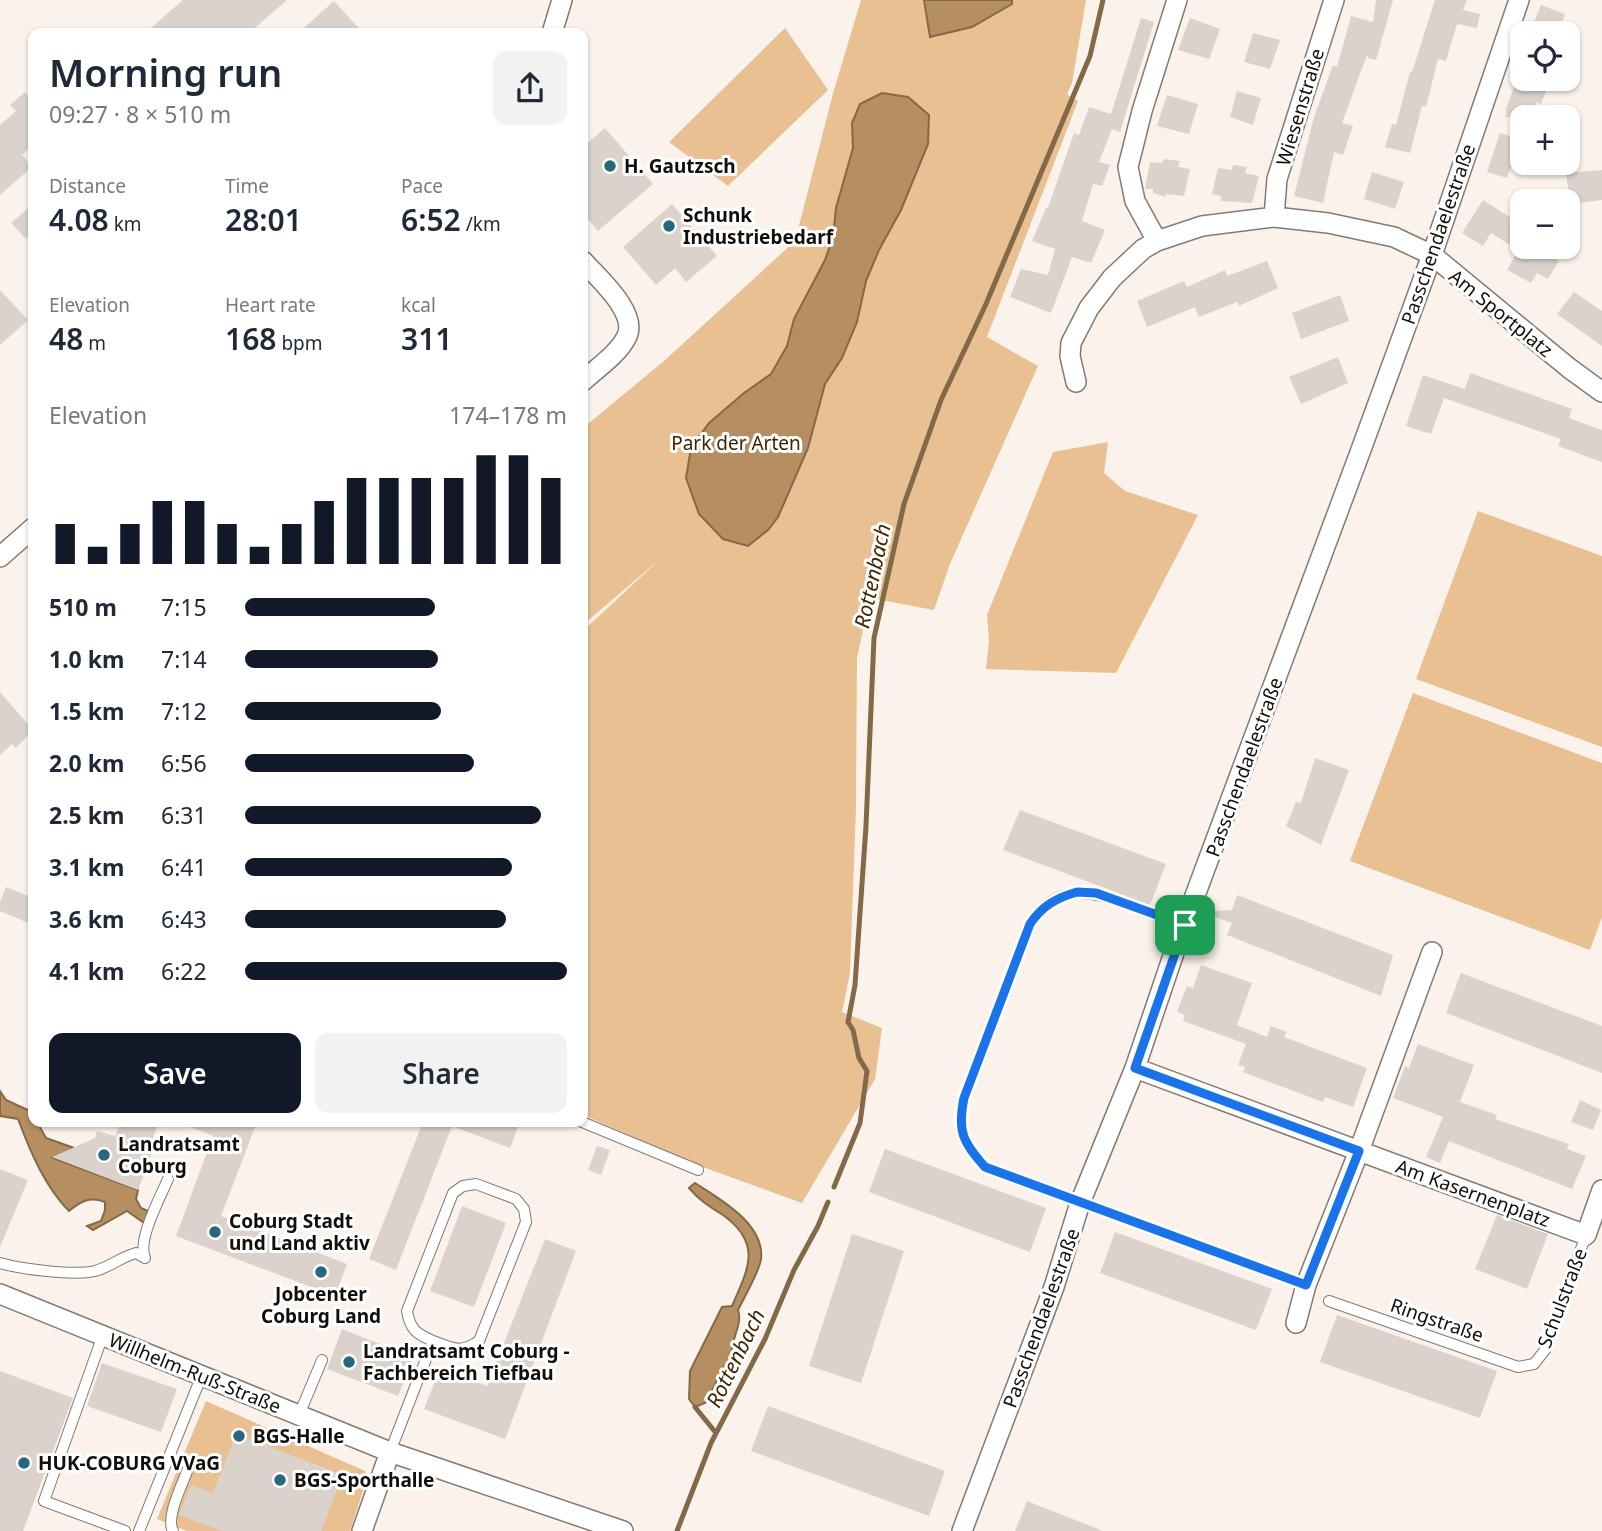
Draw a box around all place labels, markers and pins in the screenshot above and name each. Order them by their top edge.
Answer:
place label: H. Gautzsch [624,153,736,179]
marker: H. Gautzsch [602,158,618,174]
place label: Schunk Industriebedarf [683,202,835,250]
marker: Schunk Industriebedarf [661,218,677,234]
pin [1155,895,1215,955]
place label: Landratsamt Coburg [118,1131,240,1179]
marker: Landratsamt Coburg [96,1147,112,1163]
place label: Coburg Stadt und Land aktiv [229,1208,370,1256]
marker: Coburg Stadt und Land aktiv [207,1224,223,1240]
marker: Jobcenter Coburg Land [313,1264,329,1280]
place label: Jobcenter Coburg Land [261,1281,381,1329]
place label: Landratsamt Coburg - Fachbereich Tiefbau [363,1338,570,1386]
marker: Landratsamt Coburg - Fachbereich Tiefbau [341,1354,357,1370]
place label: BGS-Halle [253,1423,345,1449]
marker: BGS-Halle [231,1428,247,1444]
place label: HUK-COBURG VVaG [38,1450,220,1476]
marker: HUK-COBURG VVaG [16,1455,32,1471]
place label: BGS-Sporthalle [294,1467,434,1493]
marker: BGS-Sporthalle [272,1472,288,1488]

